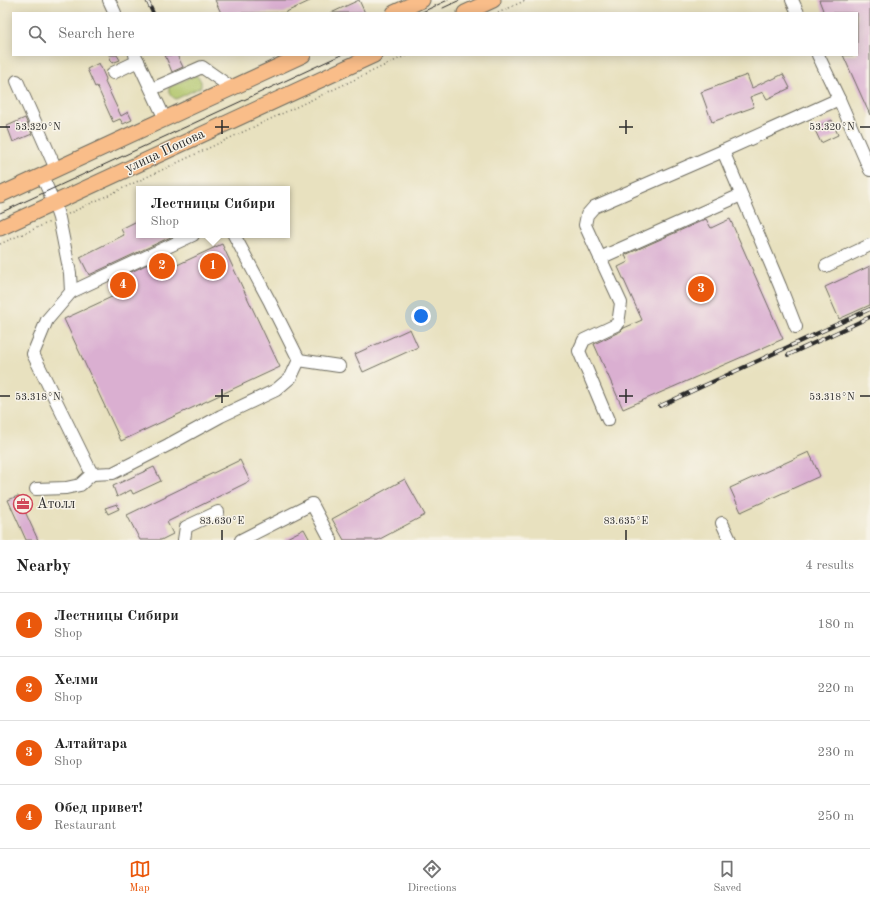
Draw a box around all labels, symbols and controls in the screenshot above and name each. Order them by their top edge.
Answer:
search box [12,12,858,56]
icon: search [26,23,48,45]
text: Search here [58,27,135,42]
text: 53.320°N [15,122,61,132]
text: 53.320°N [809,122,855,132]
street label: улица Попова [123,126,207,176]
popup [136,186,290,238]
text: Лестницы Сибири [151,197,275,212]
text: Shop [151,215,179,228]
pin: 2 [149,251,175,281]
pin: 1 [200,251,226,281]
pin: 4 [110,270,136,300]
pin: 3 [688,274,714,304]
your location [411,306,431,326]
text: 53.318°N [15,392,61,402]
text: 53.318°N [809,392,855,402]
office icon: Атолл [12,493,34,515]
place label: Атолл [37,497,75,511]
text: 83.630°E [200,516,244,526]
text: 83.635°E [604,516,648,526]
text: Nearby [16,558,71,575]
text: 4 results [805,559,854,572]
text: Лестницы Сибири [54,609,179,624]
text: 1 [25,618,33,631]
text: 180 m [817,618,854,631]
text: Shop [54,627,82,640]
text: Хелми [54,673,98,688]
text: 2 [25,682,33,695]
text: 220 m [817,682,854,695]
text: Shop [54,691,82,704]
text: Алтайтара [54,737,127,752]
text: 3 [25,746,33,759]
text: 230 m [817,746,854,759]
text: Shop [54,755,82,768]
text: Обед привет! [54,801,143,816]
text: 4 [25,810,33,823]
text: 250 m [817,810,854,823]
text: Restaurant [54,819,116,832]
tab: Map [129,858,151,896]
tab: Directions [408,858,456,896]
tab: Saved [713,858,741,896]

